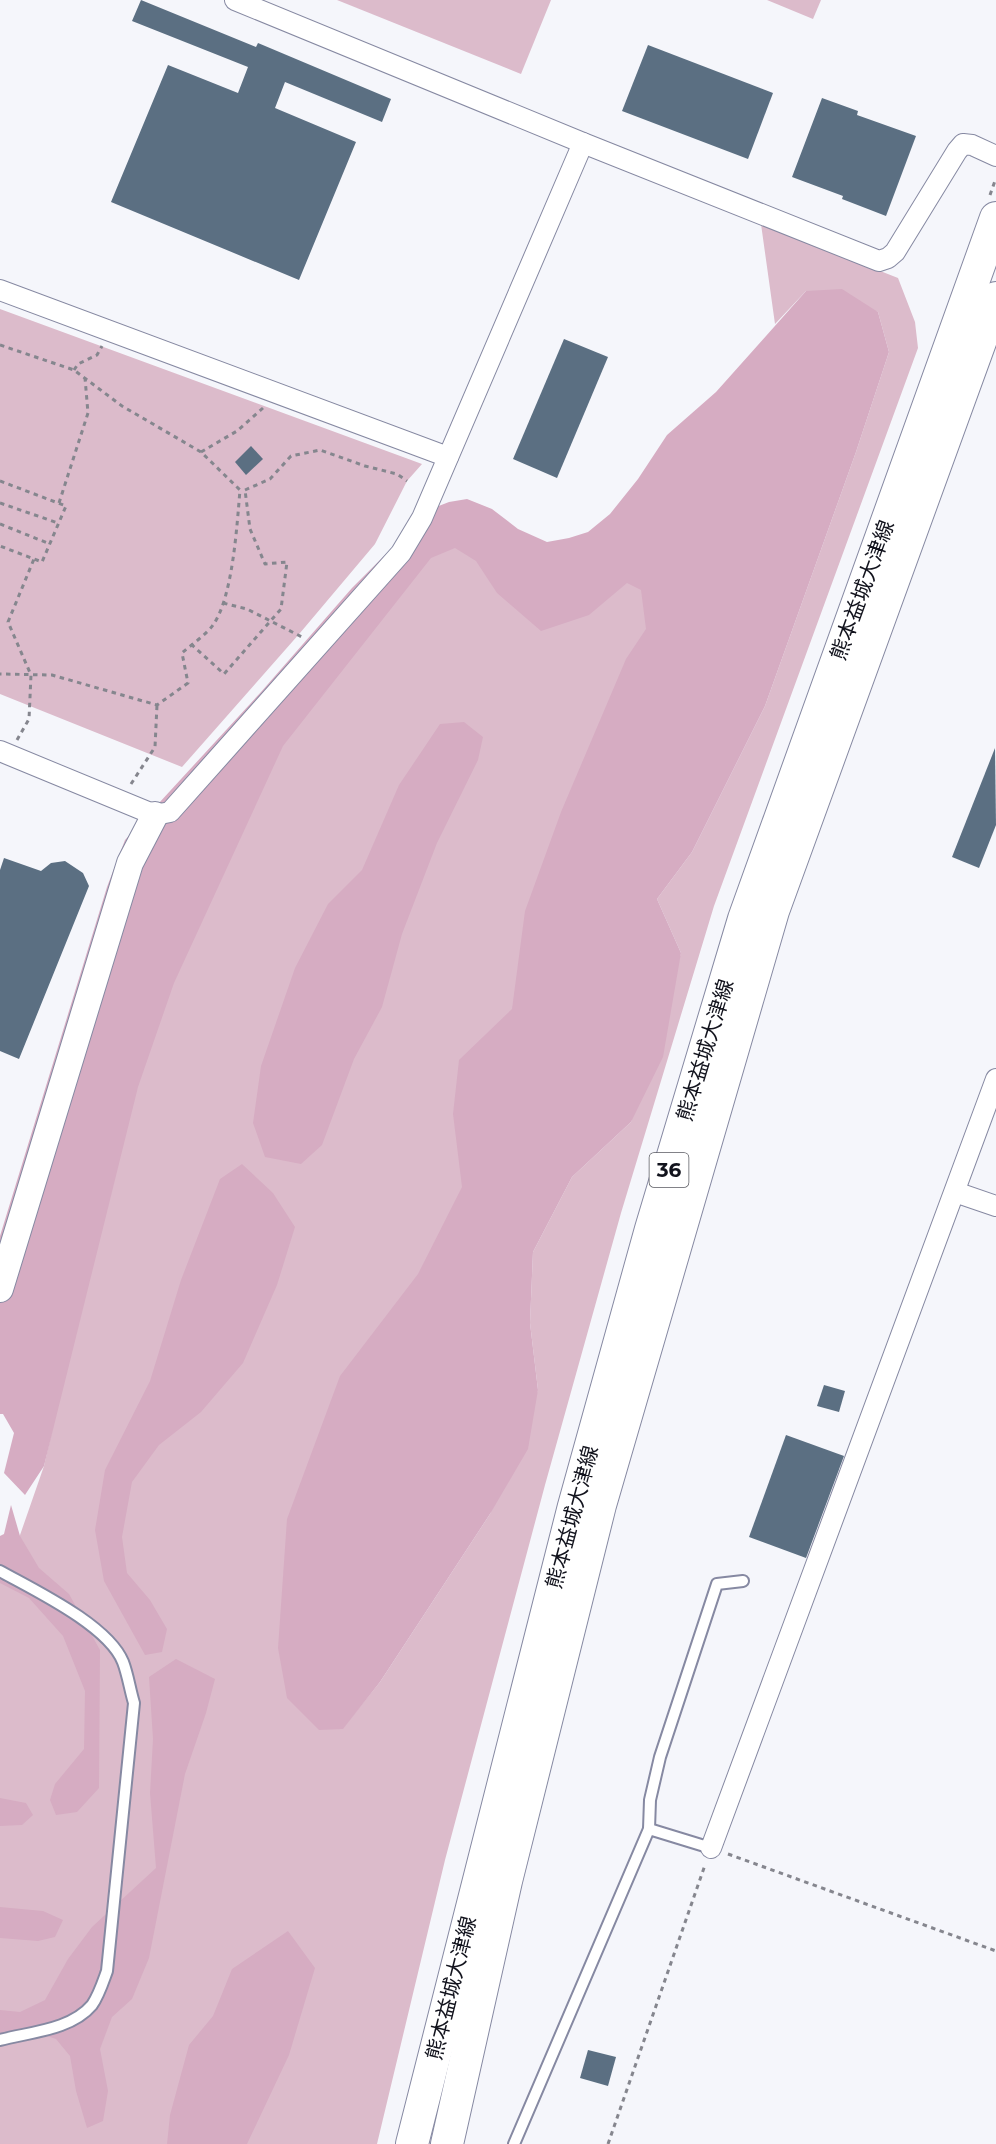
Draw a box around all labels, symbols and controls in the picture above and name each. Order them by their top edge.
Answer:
street label: 熊本益城大津線 [825,517,899,663]
street label: 熊本益城大津線 [672,976,738,1124]
road number: 36 [650,1153,688,1187]
street label: 熊本益城大津線 [541,1443,603,1591]
street label: 熊本益城大津線 [421,1914,481,2062]

